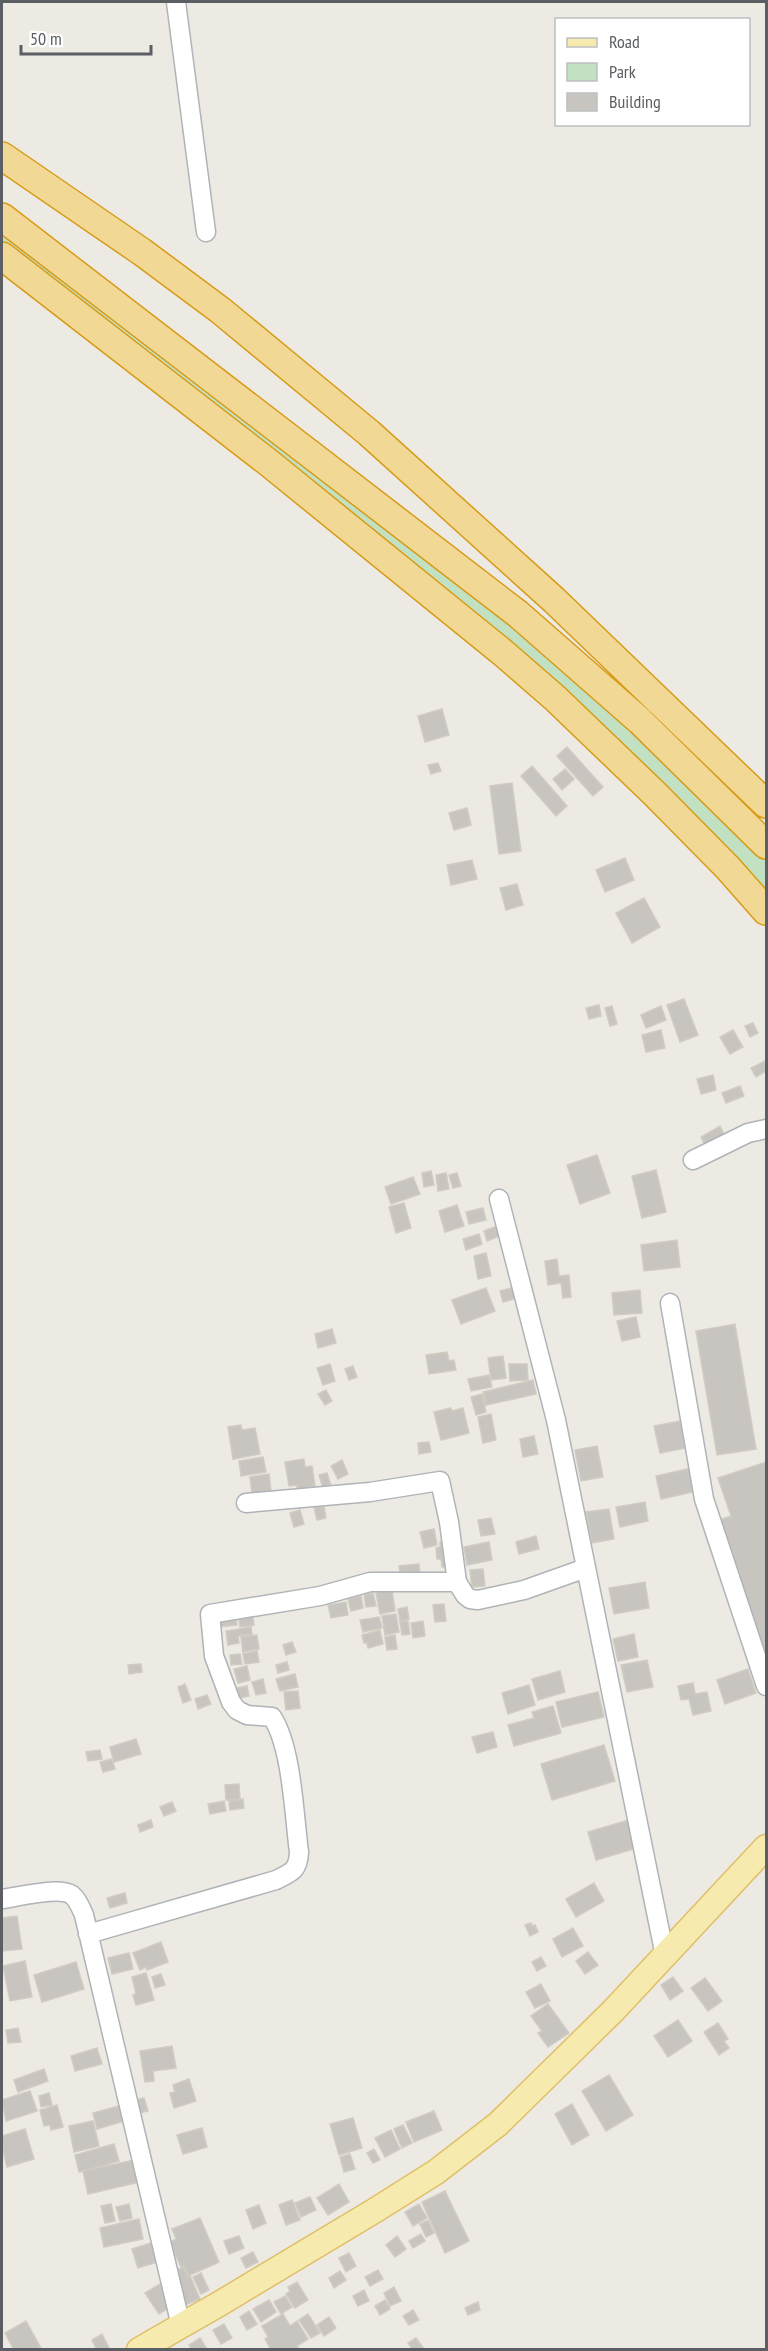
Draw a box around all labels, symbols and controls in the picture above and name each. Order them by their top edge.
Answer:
scale bar [21,18,152,56]
legend [555,18,750,126]
text: 50 m [30,27,62,50]
text: Road [609,30,640,53]
text: Park [609,60,636,83]
text: Building [609,90,661,113]

